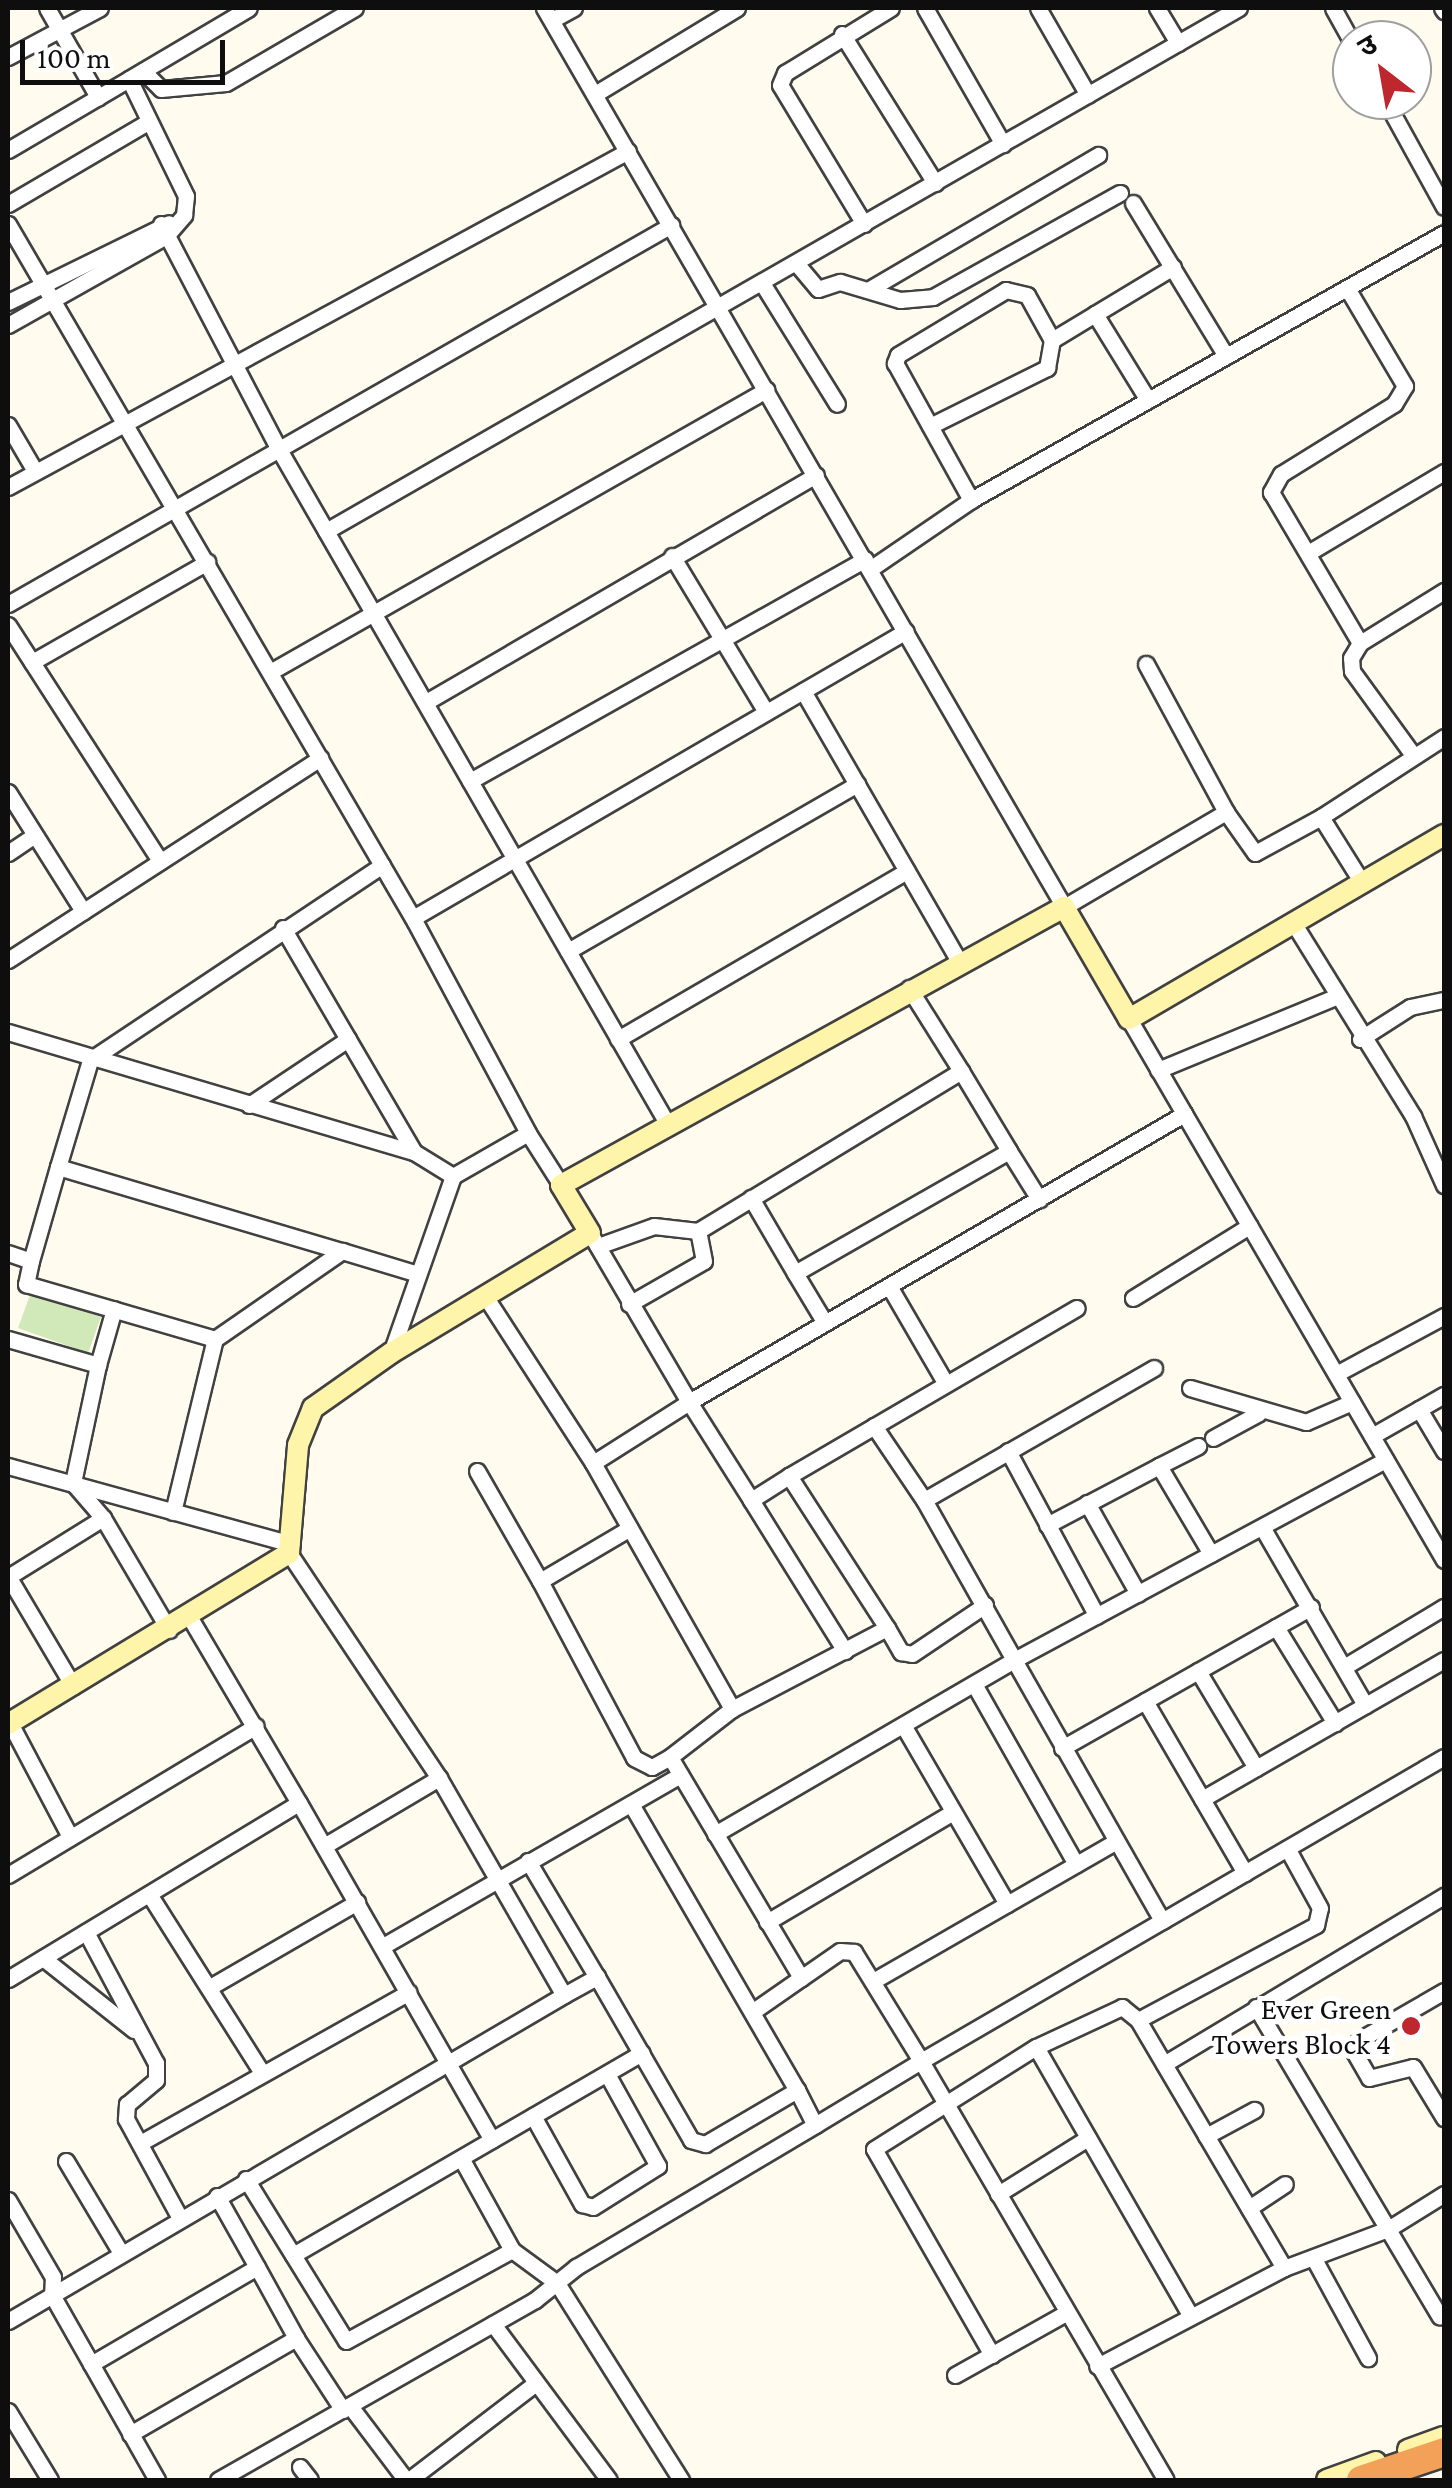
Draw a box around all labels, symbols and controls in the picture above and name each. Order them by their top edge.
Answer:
scale bar [25,20,230,82]
north arrow [1332,20,1432,120]
text: उ [1352,28,1382,63]
text: 100 m [37,41,111,74]
place label: Ever Green Towers Block 4 [1211,1991,1391,2062]
marker: Ever Green Towers Block 4 [1400,2015,1422,2037]

